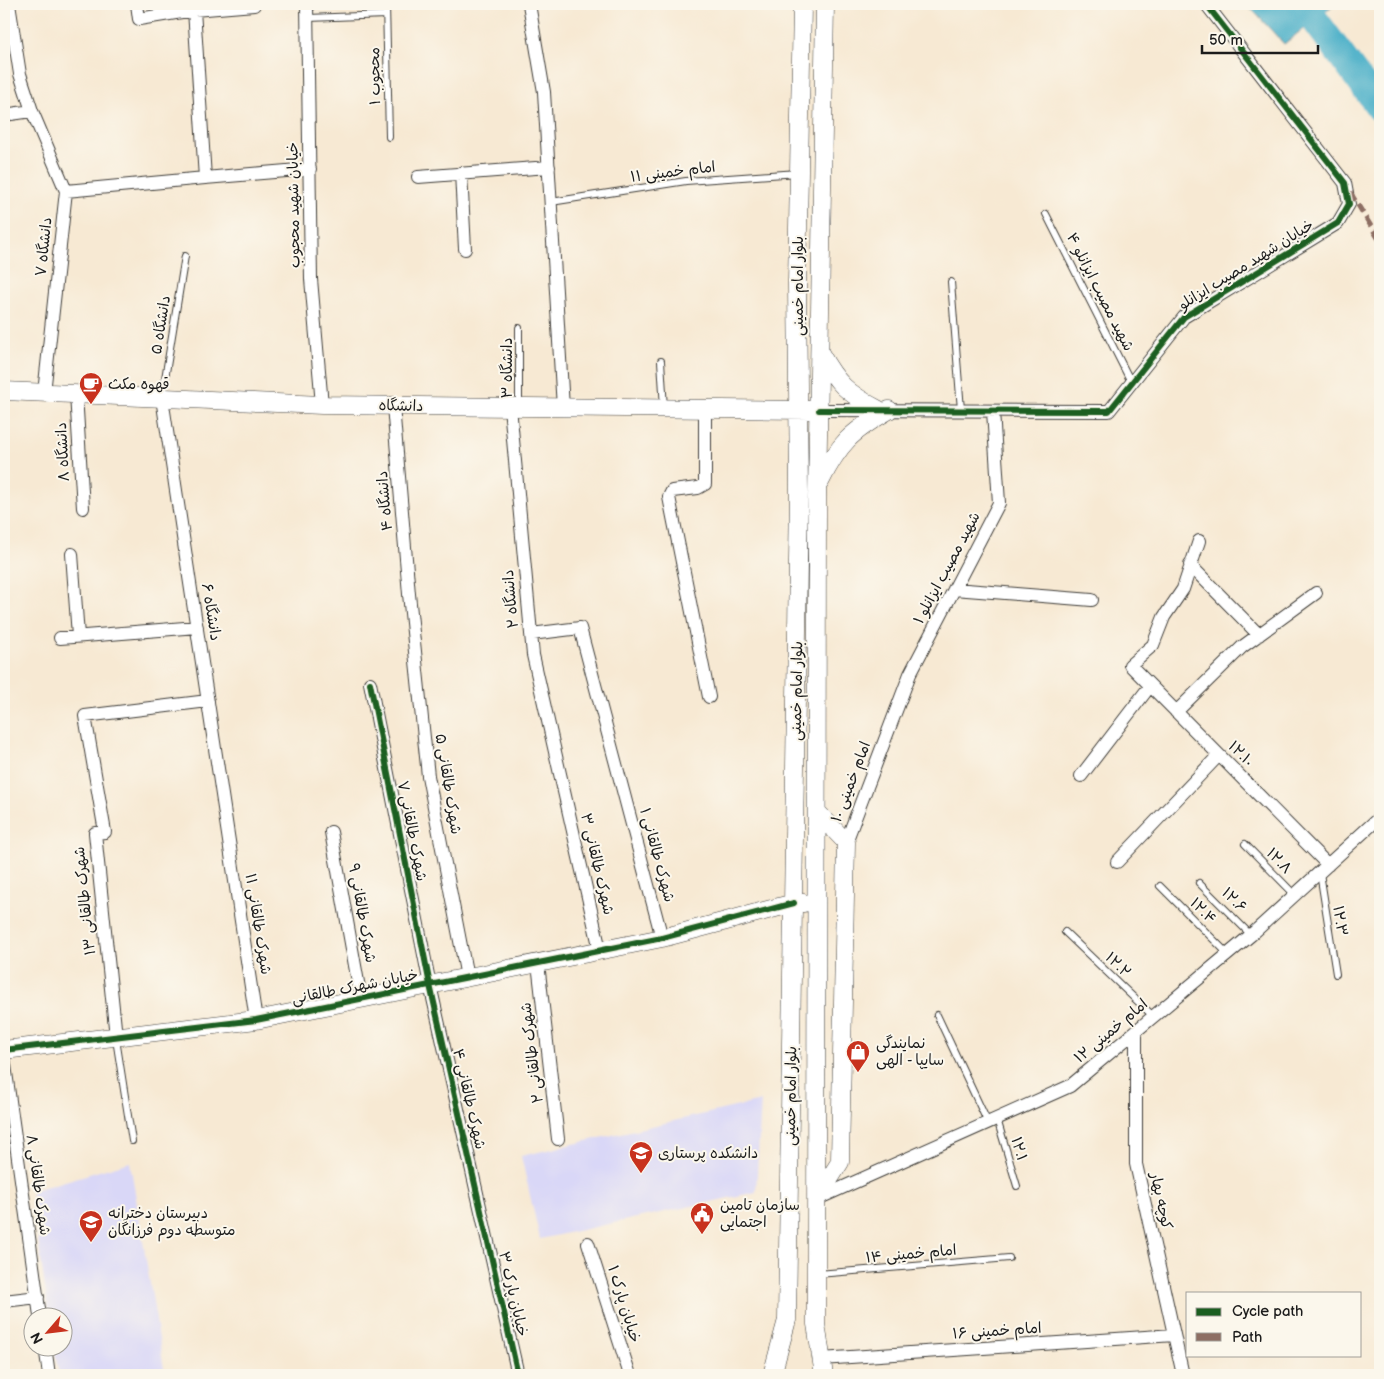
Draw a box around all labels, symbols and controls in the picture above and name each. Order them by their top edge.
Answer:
scale bar [1202,22,1318,54]
text: 50 m [1209,31,1243,50]
street label: محجوب ۱ [365,47,385,105]
street label: خیابان شهید محجوب [283,142,305,268]
street label: امام خمینی ۱۱ [629,157,717,188]
street label: دانشگاه ۷ [31,216,57,278]
street label: خیابان شهید مصیب ایزانلو [1174,216,1317,315]
street label: شهید مصیب ایزانلو ۴ [1062,230,1138,354]
street label: بلوار امام خمینی [789,236,809,336]
street label: دانشگاه ۵ [147,294,175,356]
street label: دانشگاه ۳ [498,337,517,399]
cafe icon: قهوه مکث [78,371,104,405]
place label: قهوه مکث [108,375,170,394]
street label: دانشگاه [378,396,424,416]
street label: دانشگاه ۸ [52,422,74,482]
street label: دانشگاه ۴ [373,470,397,532]
street label: شهید مصیب ایزانلو ۱ [909,509,985,627]
street label: دانشگاه ۲ [499,569,523,629]
street label: دانشگاه ۶ [197,582,225,642]
street label: بلوار امام خمینی [787,641,808,741]
street label: شهرک طالقانی ۵ [431,732,465,836]
street label: ۱۲.۱۰ [1224,737,1258,771]
street label: امام خمینی ۱۰ [827,739,876,825]
street label: شهرک طالقانی ۷ [393,779,431,883]
street label: شهرک طالقانی ۱ [635,806,679,904]
street label: شهرک طالقانی ۳ [576,811,618,917]
street label: ۱۲.۸ [1262,844,1296,878]
street label: شهرک طالقانی ۱۳ [70,846,100,956]
street label: شهرک طالقانی ۹ [344,862,380,964]
street label: شهرک طالقانی ۱۱ [241,872,275,976]
street label: ۱۲.۶ [1218,884,1250,916]
street label: ۱۲.۴ [1186,894,1220,928]
street label: ۱۲.۳ [1328,904,1352,938]
street label: ۱۲.۲ [1101,948,1135,982]
street label: خیابان شهرک طالقانی [290,965,420,1009]
street label: امام خمینی ۱۲ [1070,995,1152,1068]
street label: شهرک طالقانی ۲ [516,1001,548,1105]
place label: نمایندگی سایپا - الهی [876,1034,944,1070]
shop icon: نمایندگی سایپا - الهی [845,1039,871,1073]
street label: بلوار امام خمینی [781,1046,802,1146]
street label: شهرک طالقانی ۴ [448,1047,490,1151]
street label: شهرک طالقانی ۸ [22,1133,54,1237]
street label: ۱۲.۱ [1006,1135,1032,1163]
school or university icon: دانشکده پرستاری [628,1140,654,1174]
place label: دانشکده پرستاری [658,1144,758,1163]
street label: کوچه بهار [1146,1170,1176,1231]
place label: سازمان تامین اجتمایی [720,1196,800,1232]
public building icon: سازمان تامین اجتمایی [689,1201,715,1235]
place label: دبیرستان دخترانه متوسطه دوم فرزانگان [108,1204,235,1242]
school or university icon: دبیرستان دخترانه متوسطه دوم فرزانگان [78,1209,104,1243]
street label: امام خمینی ۱۴ [865,1241,957,1268]
street label: خیابان پارک ۳ [494,1250,532,1338]
street label: خیابان پارک ۱ [603,1263,645,1345]
legend [1186,1292,1362,1356]
text: Cycle path [1232,1302,1303,1321]
north arrow [22,1306,72,1356]
street label: امام خمینی ۱۶ [952,1318,1042,1345]
text: Path [1232,1328,1262,1347]
text: N [27,1329,47,1347]

